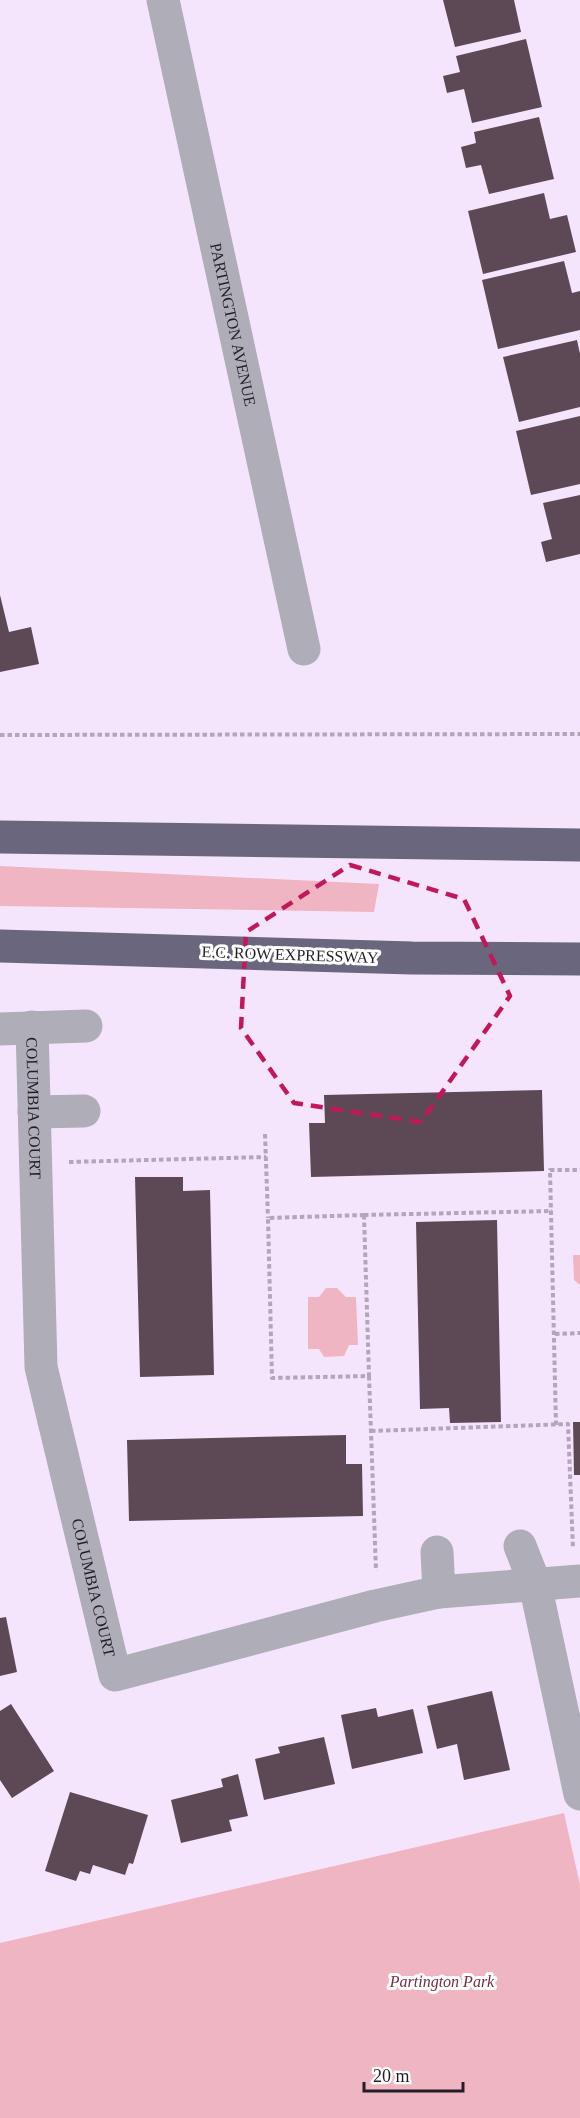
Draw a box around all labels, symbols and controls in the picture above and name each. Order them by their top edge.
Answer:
street label: PARTINGTON AVENUE [207,241,259,408]
street label: E.C. ROW EXPRESSWAY [201,943,379,966]
street label: COLUMBIA COURT [23,1037,44,1179]
street label: COLUMBIA COURT [69,1517,118,1659]
park label: Partington Park [389,1973,495,1991]
scale bar [364,2055,463,2093]
text: 20 m [373,2066,410,2086]

